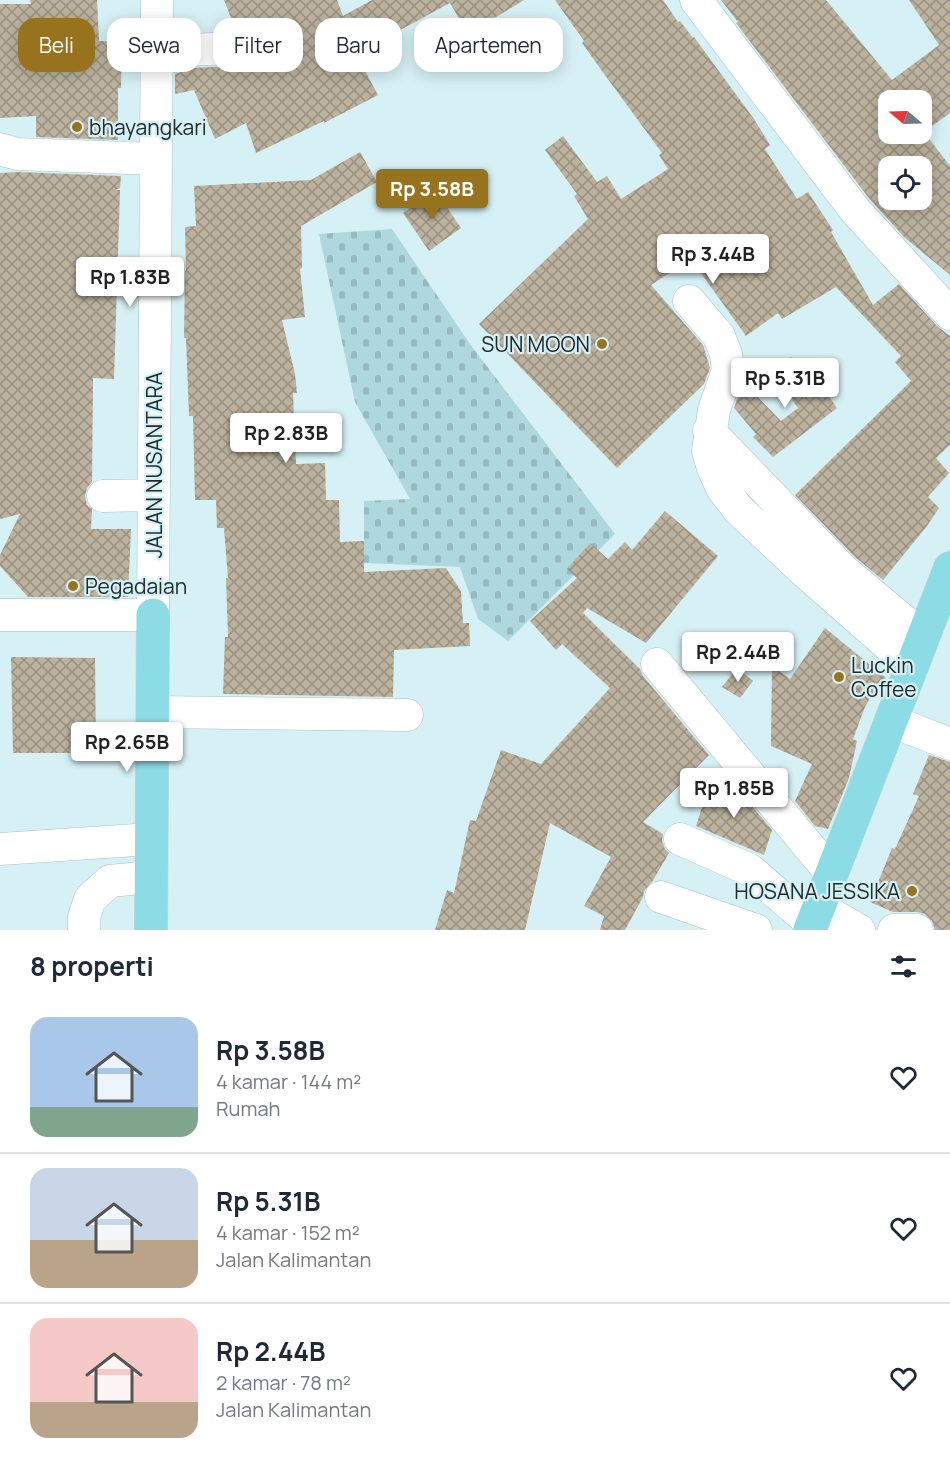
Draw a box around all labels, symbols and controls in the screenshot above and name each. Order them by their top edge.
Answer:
chip: Beli [18,18,95,72]
chip: Sewa [107,18,201,72]
chip: Filter [213,18,303,72]
chip: Baru [315,18,402,72]
chip: Apartemen [414,18,563,72]
north arrow [878,90,932,144]
map controls [878,90,932,210]
place label: bhayangkari [89,113,207,141]
marker: bhayangkari [70,120,84,134]
button: locate [878,156,932,210]
pin: Rp 3.58B [370,169,494,220]
text: Rp 3.58B [390,175,474,202]
pin: Rp 3.44B [651,234,775,285]
text: Rp 3.44B [671,240,755,267]
pin: Rp 1.83B [68,257,192,308]
text: Rp 1.83B [90,263,170,290]
place label: SUN MOON [481,330,590,358]
marker: SUN MOON [595,337,609,351]
pin: Rp 5.31B [723,358,847,409]
text: Rp 5.31B [745,364,825,391]
street label: JALAN NUSANTARA [140,372,168,558]
pin: Rp 2.83B [224,413,348,464]
text: Rp 2.83B [244,419,328,446]
place label: Pegadaian [85,572,187,600]
marker: Pegadaian [66,579,80,593]
pin: Rp 2.44B [676,632,800,683]
text: Rp 2.44B [696,638,780,665]
place label: Luckin Coffee [851,651,917,703]
marker: Luckin Coffee [832,670,846,684]
pin: Rp 2.65B [65,722,189,773]
text: Rp 2.65B [85,728,169,755]
pin: Rp 1.85B [672,768,796,819]
text: Rp 1.85B [694,774,774,801]
place label: HOSANA JESSIKA [734,877,900,905]
marker: HOSANA JESSIKA [905,884,919,898]
text: 8 properti [30,948,154,984]
icon: filters [887,950,920,983]
text: Rp 3.58B [216,1032,325,1068]
icon: home [78,1041,150,1113]
icon: heart [887,1061,920,1094]
text: 4 kamar · 144 m² [216,1068,361,1095]
text: Rumah [216,1095,280,1122]
text: Rp 5.31B [216,1183,320,1219]
icon: home [78,1192,150,1264]
icon: heart [887,1212,920,1245]
text: 4 kamar · 152 m² [216,1219,360,1246]
text: Jalan Kalimantan [216,1246,371,1273]
text: Rp 2.44B [216,1333,325,1369]
icon: home [78,1342,150,1414]
icon: heart [887,1362,920,1395]
text: 2 kamar · 78 m² [216,1369,351,1396]
text: Jalan Kalimantan [216,1396,371,1423]

